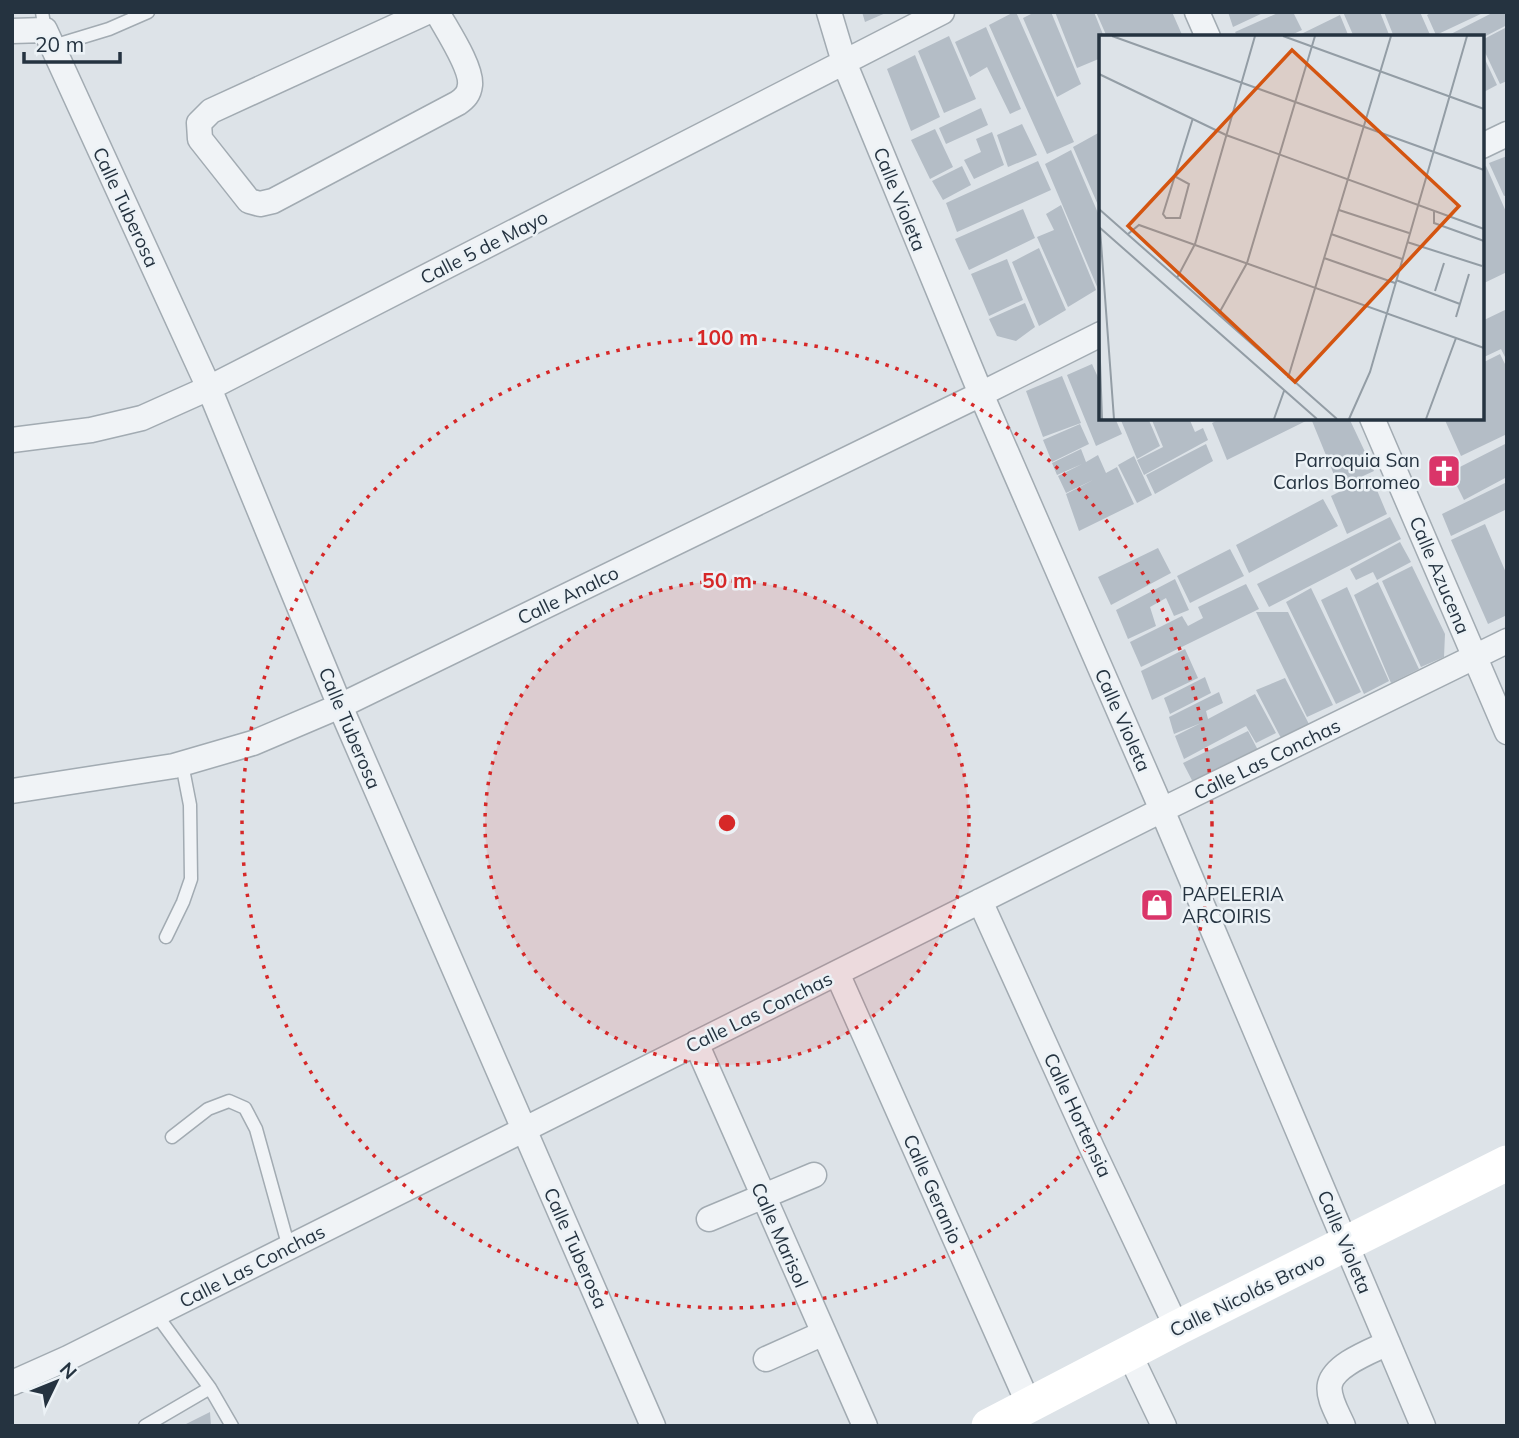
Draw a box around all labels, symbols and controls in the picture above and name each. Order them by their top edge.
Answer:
scale bar [24,21,121,65]
text: 20 m [35,31,84,57]
inset map [1099,35,1484,420]
street label: Calle Tuberosa [88,143,164,271]
street label: Calle Violeta [868,144,932,254]
street label: Calle 5 de Mayo [416,205,552,289]
text: 100 m [696,324,758,350]
place label: Parroquia San Carlos Borromeo [1273,448,1420,494]
church icon: Parroquia San Carlos Borromeo [1425,452,1463,490]
street label: Calle Azucena [1404,513,1476,637]
street label: Calle Analco [514,560,622,630]
text: 50 m [702,567,752,593]
street label: Calle Tuberosa [314,664,386,792]
street label: Calle Violeta [1090,665,1156,775]
street label: Calle Las Conchas [1190,713,1344,805]
centre of rings [715,811,739,835]
place label: PAPELERIA ARCOIRIS [1182,882,1284,928]
shop icon: PAPELERIA ARCOIRIS [1138,886,1176,924]
street label: Calle Las Conchas [682,966,836,1058]
street label: Calle Hortensia [1039,1049,1117,1181]
street label: Calle Geranio [898,1131,968,1247]
street label: Calle Marisol [746,1179,814,1291]
street label: Calle Tuberosa [539,1184,613,1312]
street label: Calle Violeta [1312,1187,1378,1297]
street label: Calle Las Conchas [175,1219,329,1313]
street label: Calle Nicolás Bravo [1166,1246,1328,1342]
north arrow [21,1347,91,1417]
text: N [55,1357,82,1384]

